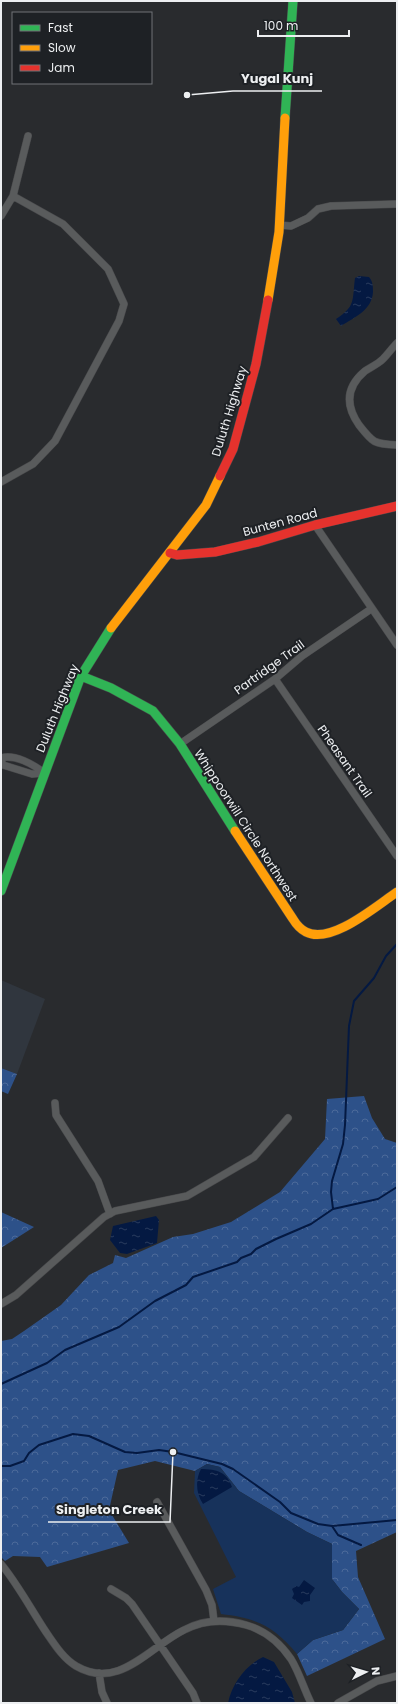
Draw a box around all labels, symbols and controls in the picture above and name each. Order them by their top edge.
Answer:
legend [12,12,152,84]
scale bar [258,12,349,38]
text: 100 m [264,17,298,34]
text: Fast [48,19,73,36]
text: Slow [48,39,76,56]
text: Jam [48,59,75,76]
callout: Yugal Kunj [233,66,322,91]
text: Yugal Kunj [241,69,313,88]
street label: Duluth Highway [207,363,251,458]
street label: Bunten Road [241,504,319,540]
street label: Partridge Trail [230,636,308,698]
street label: Duluth Highway [32,661,83,755]
street label: Pheasant Trail [314,721,376,801]
street label: Whippoorwill Circle Northwest [190,746,302,904]
callout: Singleton Creek [48,1497,170,1522]
text: Singleton Creek [56,1500,162,1519]
north arrow [346,1652,386,1692]
text: N [368,1666,384,1676]

